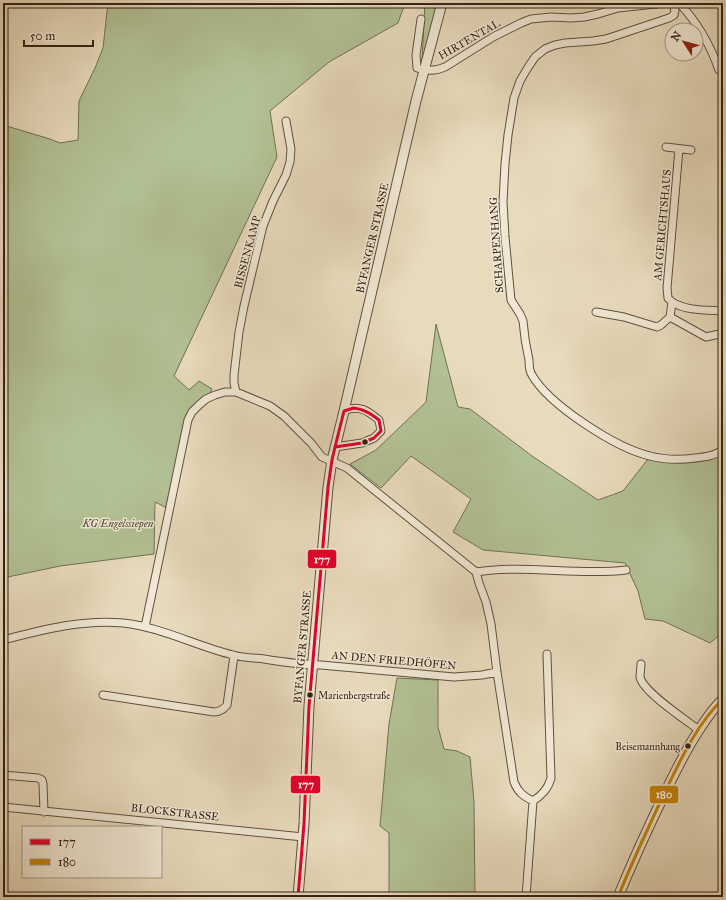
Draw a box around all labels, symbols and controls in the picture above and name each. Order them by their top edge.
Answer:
street label: HIRTENTAL [436,16,503,62]
scale bar [24,22,93,48]
north arrow [664,22,704,62]
text: N [668,28,685,44]
text: 50 m [30,29,55,43]
street label: AM GERICHTSHAUS [651,169,674,282]
street label: BYFANGER STRASSE [353,181,392,295]
street label: SCHARPENHANG [487,197,506,293]
street label: BISSENKAMP [232,214,264,290]
unlabelled marker [360,437,370,447]
park label: KG Engelssiepen [81,517,154,531]
line badge: 177 [307,549,337,569]
text: 177 [314,553,330,566]
street label: BYFANGER STRASSE [291,590,314,704]
street label: AN DEN FRIEDHÖFEN [330,647,457,672]
marker: Marienbergstraße [305,690,315,700]
place label: Marienbergstraße [318,690,390,702]
place label: Beisemannhang [615,741,680,753]
marker: Beisemannhang [683,741,693,751]
line badge: 177 [290,775,321,794]
text: 177 [298,778,314,791]
line badge: 180 [649,785,679,804]
text: 180 [656,788,673,801]
street label: BLOCKSTRASSE [130,801,220,824]
legend [22,826,162,878]
text: 177 [58,835,76,849]
text: 180 [58,855,76,869]

